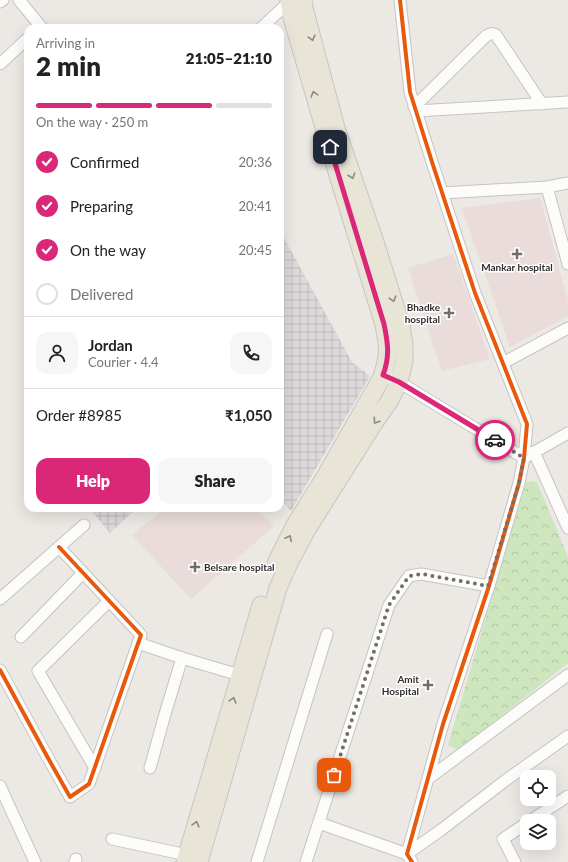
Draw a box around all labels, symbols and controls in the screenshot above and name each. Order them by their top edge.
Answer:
text: Arriving in [36,35,95,51]
one-way arrow [307,35,315,41]
text: 21:05–21:10 [186,49,272,67]
text: 2 min [36,50,101,82]
one-way arrow [311,91,319,98]
text: On the way · 250 m [36,114,148,130]
pin [313,130,347,164]
icon: home [319,136,341,158]
icon: check [36,151,58,173]
text: Confirmed [70,153,139,171]
text: 20:36 [239,154,272,170]
one-way arrow [347,172,356,179]
icon: check [36,195,58,217]
text: Preparing [70,197,133,215]
text: 20:41 [239,198,272,214]
icon: check [36,239,58,261]
text: On the way [70,241,146,259]
text: 20:45 [239,242,272,258]
marker: Mankar hospital [511,248,523,260]
place label: Mankar hospital [481,261,553,273]
text: Delivered [70,285,133,303]
one-way arrow [388,296,397,303]
place label: Bhadke hospital [405,301,441,325]
marker: Bhadke hospital [443,307,455,319]
button: person [36,332,78,374]
button: phone [230,332,272,374]
text: Jordan [88,336,133,354]
text: Courier · 4.4 [88,354,159,370]
text: Order #8985 [36,406,122,424]
text: ₹1,050 [225,406,272,424]
one-way arrow [373,417,380,424]
courier [475,420,515,460]
icon: car [484,429,506,451]
button: Help [36,458,150,504]
button: Share [158,458,272,504]
one-way arrow [284,534,291,542]
marker: Belsare hospital [189,561,201,573]
place label: Belsare hospital [204,561,274,573]
place label: Amit Hospital [382,673,419,697]
marker: Amit Hospital [422,679,434,691]
one-way arrow [228,697,237,704]
pin [317,758,351,792]
icon: bag [323,764,345,786]
map controls [520,770,556,850]
button: locate [520,770,556,806]
button: layers [520,814,556,850]
one-way arrow [191,821,200,828]

